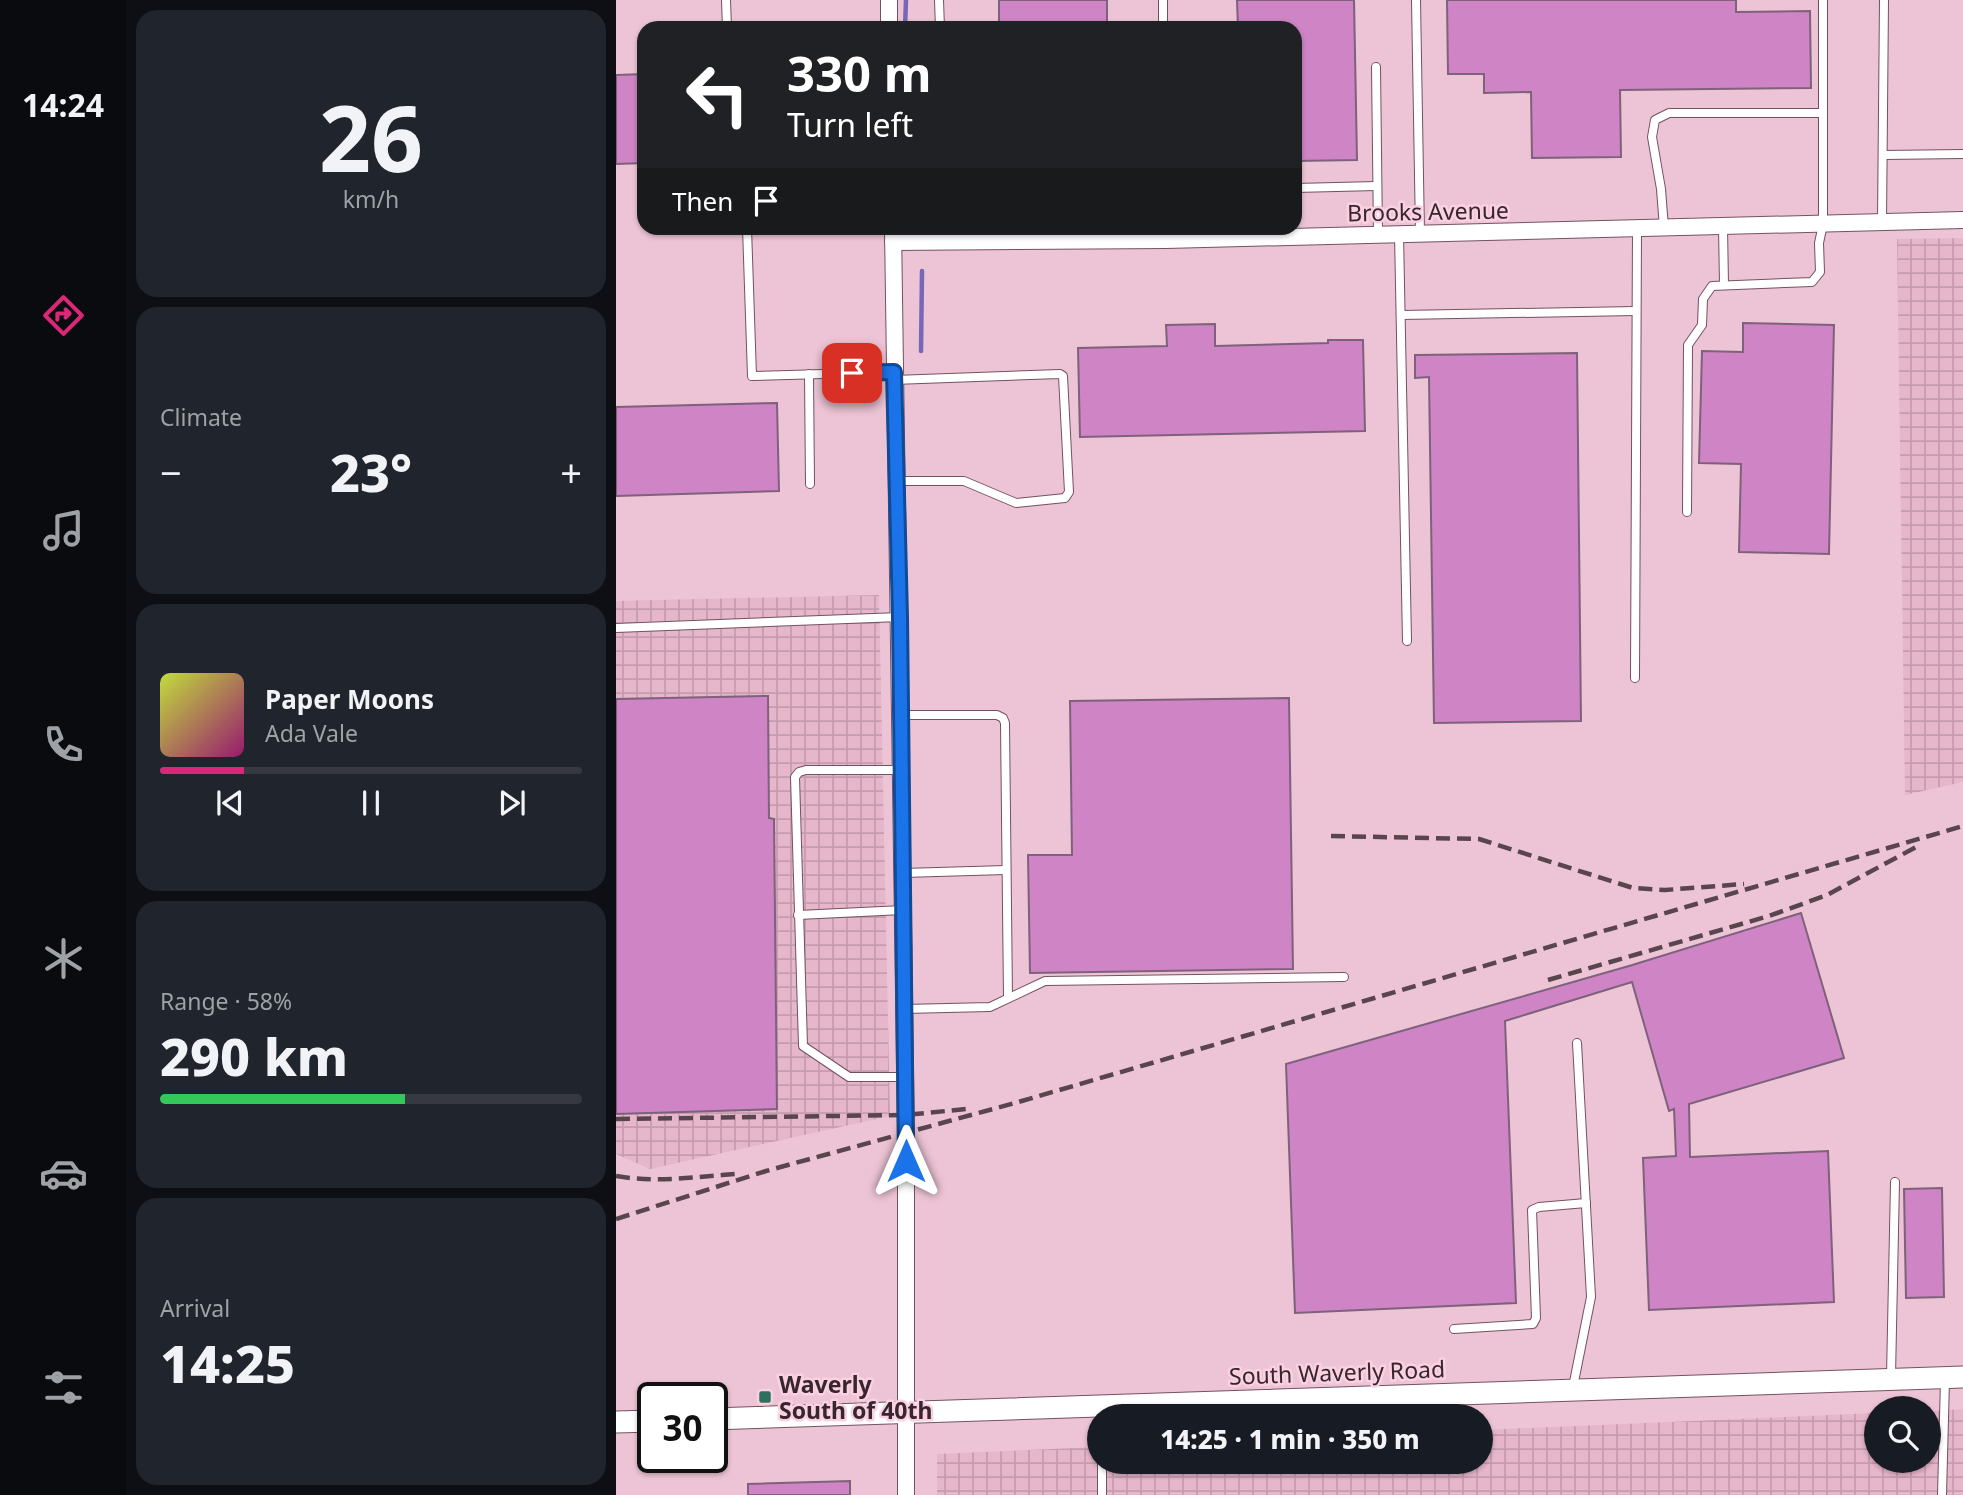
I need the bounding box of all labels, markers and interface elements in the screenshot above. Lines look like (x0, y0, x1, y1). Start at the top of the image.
text: 330 m (787, 40, 932, 106)
icon: left (672, 49, 763, 140)
text: 26 (319, 75, 423, 199)
text: 14:24 (22, 83, 104, 126)
text: Turn left (787, 103, 913, 146)
icon: arrive (747, 182, 785, 220)
text: km/h (343, 183, 399, 215)
text: Then (672, 183, 733, 219)
street label: Brooks Avenue (1347, 194, 1509, 228)
icon: directions (39, 291, 88, 340)
pin (822, 343, 882, 403)
icon: arrive (833, 354, 871, 392)
text: Climate (160, 401, 242, 433)
text: 23° (330, 436, 412, 507)
text: − (160, 446, 182, 498)
text: + (560, 446, 582, 498)
icon: music (39, 506, 88, 555)
text: Paper Moons (265, 681, 434, 717)
text: Ada Vale (265, 717, 358, 749)
icon: phone (39, 720, 88, 769)
icon: previous (211, 784, 249, 822)
icon: pause (352, 784, 390, 822)
icon: next (493, 784, 531, 822)
icon: climate (39, 934, 88, 983)
text: Range · 58% (160, 985, 292, 1017)
text: 290 km (160, 1020, 348, 1091)
position arrow (869, 1124, 943, 1198)
icon: car (39, 1149, 88, 1198)
text: Arrival (160, 1292, 230, 1324)
text: 14:25 (160, 1327, 295, 1398)
street label: South Waverly Road (1228, 1352, 1446, 1392)
icon: filters (39, 1363, 88, 1412)
place label: Waverly South of 40th (779, 1368, 932, 1426)
speed limit sign: 30 (637, 1382, 728, 1473)
marker: Waverly South of 40th (757, 1389, 773, 1405)
map controls (1864, 1396, 1941, 1473)
button: search (1864, 1396, 1941, 1473)
text: 14:25 · 1 min · 350 m (1160, 1421, 1420, 1457)

